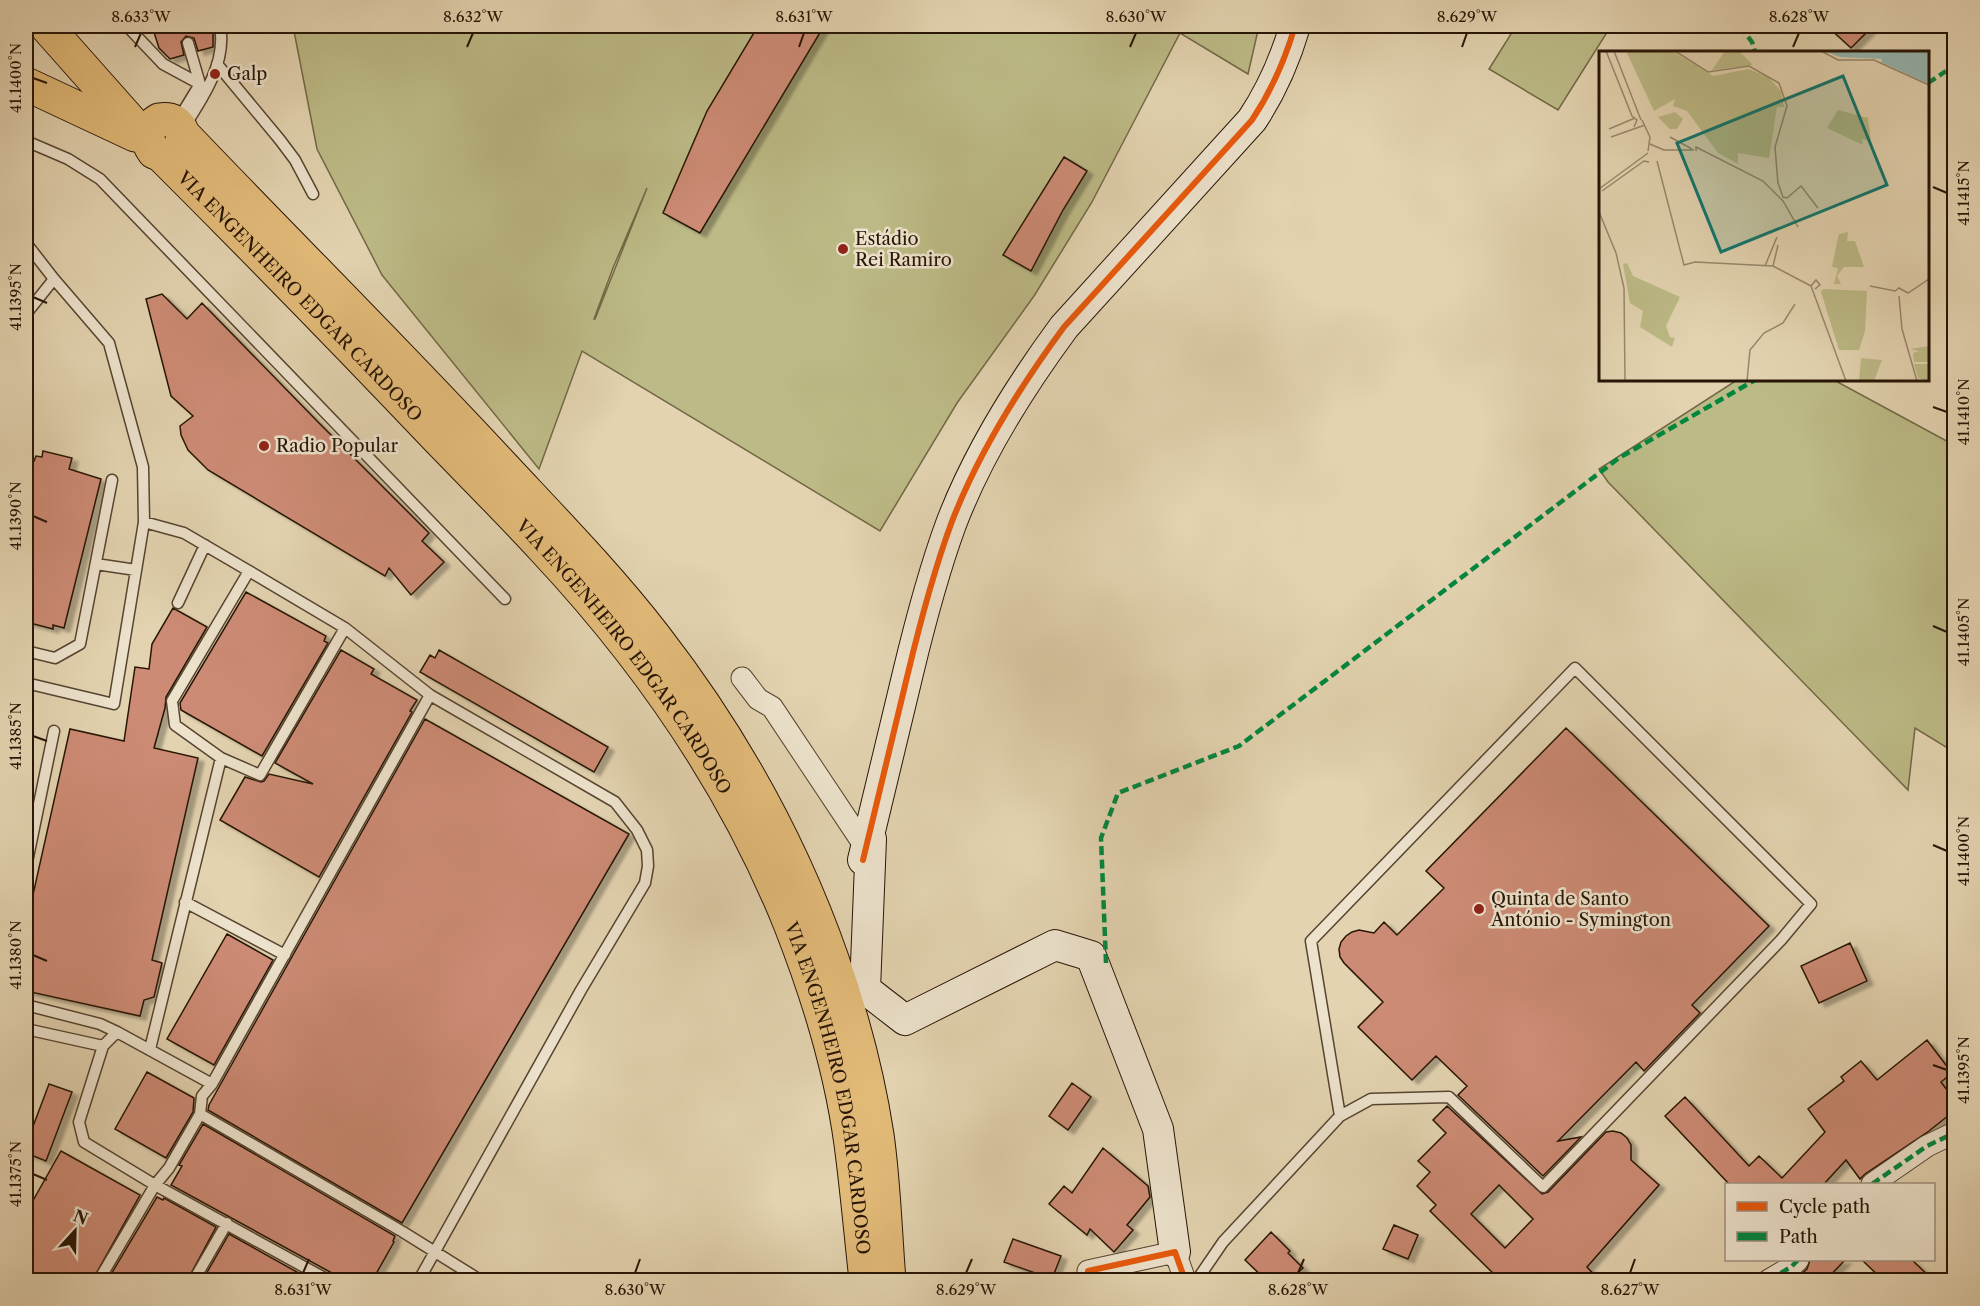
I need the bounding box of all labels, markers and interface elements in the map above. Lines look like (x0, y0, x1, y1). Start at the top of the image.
text: 8.633°W (111, 7, 171, 26)
text: 8.632°W (443, 7, 504, 26)
text: 8.631°W (775, 7, 833, 26)
text: 8.630°W (1106, 7, 1167, 26)
text: 8.629°W (1437, 7, 1498, 26)
text: 8.628°W (1769, 7, 1830, 26)
text: 41.1400°N (6, 43, 25, 113)
inset map (1599, 51, 1929, 381)
place label: Galp (227, 63, 267, 85)
marker: Galp (208, 67, 222, 81)
text: 41.1415°N (1954, 160, 1973, 226)
street label: VIA ENGENHEIRO EDGAR CARDOSO (172, 166, 427, 426)
place label: Estádio Rei Ramiro (855, 228, 952, 271)
marker: Estádio Rei Ramiro (836, 242, 850, 256)
text: 41.1395°N (6, 263, 25, 331)
text: 41.1410°N (1954, 378, 1973, 446)
place label: Radio Popular (276, 435, 398, 457)
marker: Radio Popular (257, 439, 271, 453)
text: 41.1390°N (6, 481, 25, 551)
street label: VIA ENGENHEIRO EDGAR CARDOSO (511, 514, 736, 798)
text: 41.1405°N (1954, 598, 1973, 666)
text: 41.1385°N (6, 702, 25, 770)
text: 41.1400°N (1954, 816, 1973, 886)
place label: Quinta de Santo António - Symington (1490, 888, 1671, 931)
marker: Quinta de Santo António - Symington (1472, 902, 1486, 916)
street label: VIA ENGENHEIRO EDGAR CARDOSO (779, 918, 874, 1256)
text: 41.1380°N (6, 920, 25, 990)
text: 41.1395°N (1954, 1036, 1973, 1104)
text: 41.1375°N (6, 1141, 25, 1207)
legend (1725, 1183, 1935, 1261)
text: Cycle path (1779, 1196, 1870, 1218)
north arrow (45, 1201, 105, 1261)
text: N (70, 1205, 91, 1229)
text: Path (1779, 1226, 1818, 1248)
text: 8.631°W (274, 1280, 332, 1299)
text: 8.630°W (605, 1280, 666, 1299)
text: 8.629°W (936, 1280, 997, 1299)
text: 8.628°W (1268, 1280, 1329, 1299)
text: 8.627°W (1600, 1280, 1660, 1299)

